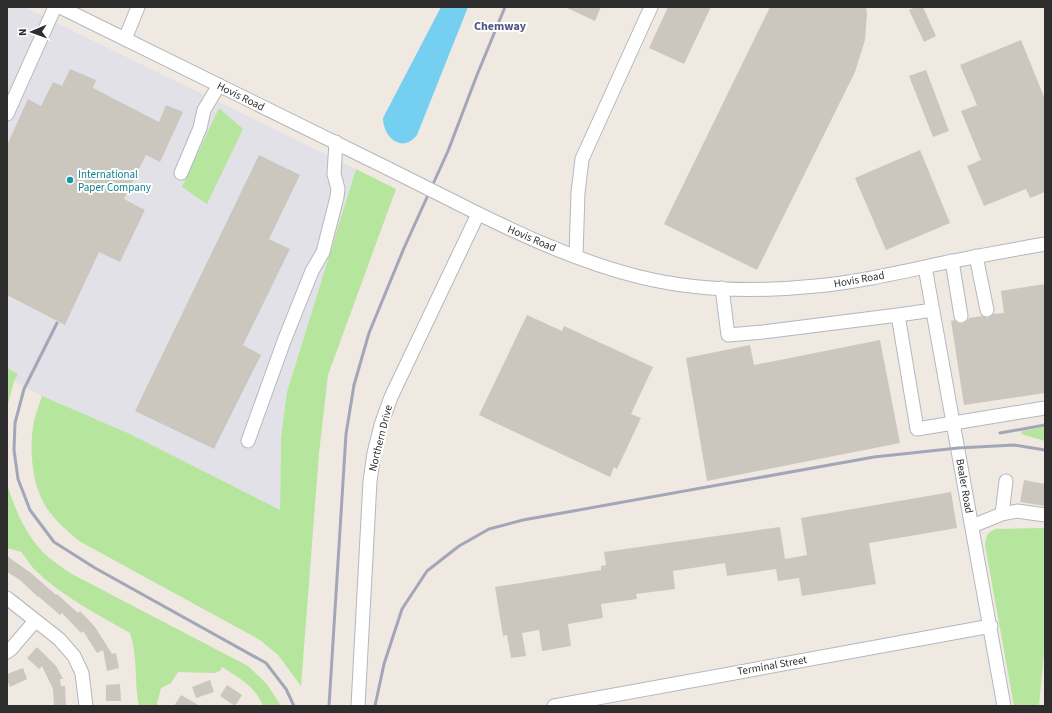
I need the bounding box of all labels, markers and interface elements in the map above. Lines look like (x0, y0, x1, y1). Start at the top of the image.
north arrow (12, 12, 52, 52)
district label: Chemway (474, 18, 527, 35)
text: N (15, 28, 30, 36)
street label: Hovis Road (214, 78, 267, 114)
place label: International Paper Company (78, 167, 151, 195)
marker: International Paper Company (65, 175, 75, 185)
street label: Hovis Road (505, 222, 558, 255)
street label: Hovis Road (832, 268, 886, 291)
street label: Northern Drive (365, 403, 396, 473)
street label: Bealer Road (952, 458, 977, 515)
street label: Terminal Street (736, 652, 808, 679)

